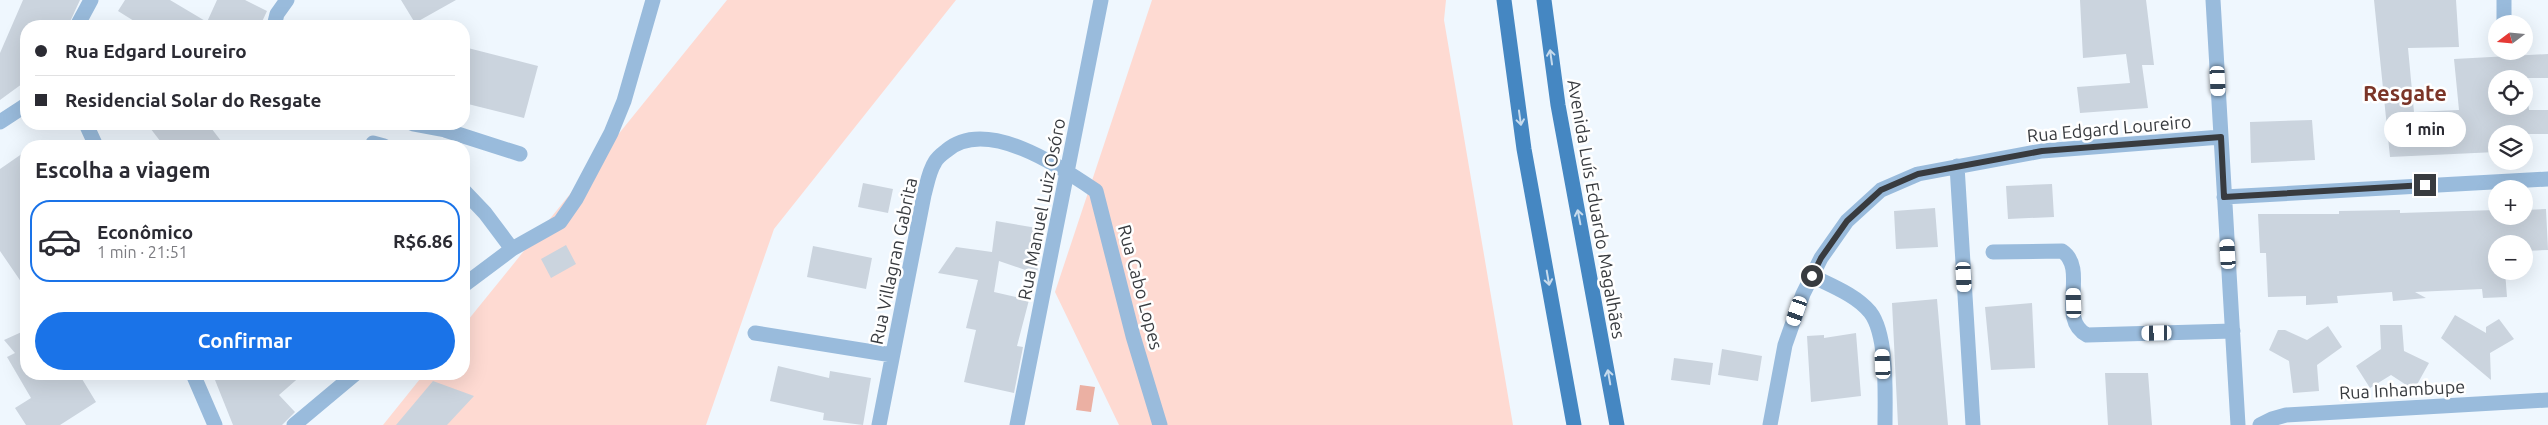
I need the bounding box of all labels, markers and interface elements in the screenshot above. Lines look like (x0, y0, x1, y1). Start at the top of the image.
north arrow (2488, 15, 2532, 60)
map controls (2488, 15, 2533, 280)
text: Rua Edgard Loureiro (65, 40, 247, 62)
one-way arrow (1546, 49, 1556, 65)
car (2209, 66, 2226, 96)
button: locate (2488, 70, 2533, 115)
street label: Avenida Luís Eduardo Magalhães (1564, 78, 1630, 340)
district label: Resgate (2363, 80, 2447, 105)
text: Residencial Solar do Resgate (65, 89, 321, 111)
one-way arrow (1515, 109, 1525, 125)
street label: Rua Edgard Loureiro (2026, 111, 2192, 145)
callout: 1 min (2384, 112, 2466, 148)
street label: Rua Manuel Luiz Osóro (1014, 116, 1068, 302)
text: 1 min (2405, 120, 2445, 138)
button: layers (2488, 125, 2533, 170)
text: Escolha a viagem (35, 157, 210, 182)
route end (2414, 174, 2436, 196)
street label: Rua Villagran Gabrita (866, 176, 920, 346)
button: + (2488, 180, 2533, 225)
one-way arrow (1574, 210, 1584, 226)
icon: car (37, 219, 82, 264)
text: Econômico (97, 221, 193, 243)
street label: Rua Cabo Lopes (1115, 222, 1167, 352)
text: R$6.86 (393, 230, 453, 252)
button: − (2488, 235, 2533, 280)
car (2219, 239, 2236, 269)
text: 1 min · 21:51 (97, 243, 188, 261)
car (1955, 262, 1972, 292)
route start (1801, 265, 1823, 287)
one-way arrow (1543, 269, 1553, 285)
car (2065, 288, 2082, 318)
car (1785, 294, 1808, 328)
button: Confirmar (35, 312, 455, 370)
car (2141, 325, 2172, 341)
car (1874, 349, 1891, 379)
one-way arrow (1603, 369, 1613, 385)
street label: Rua Inhambupe (2339, 376, 2465, 402)

